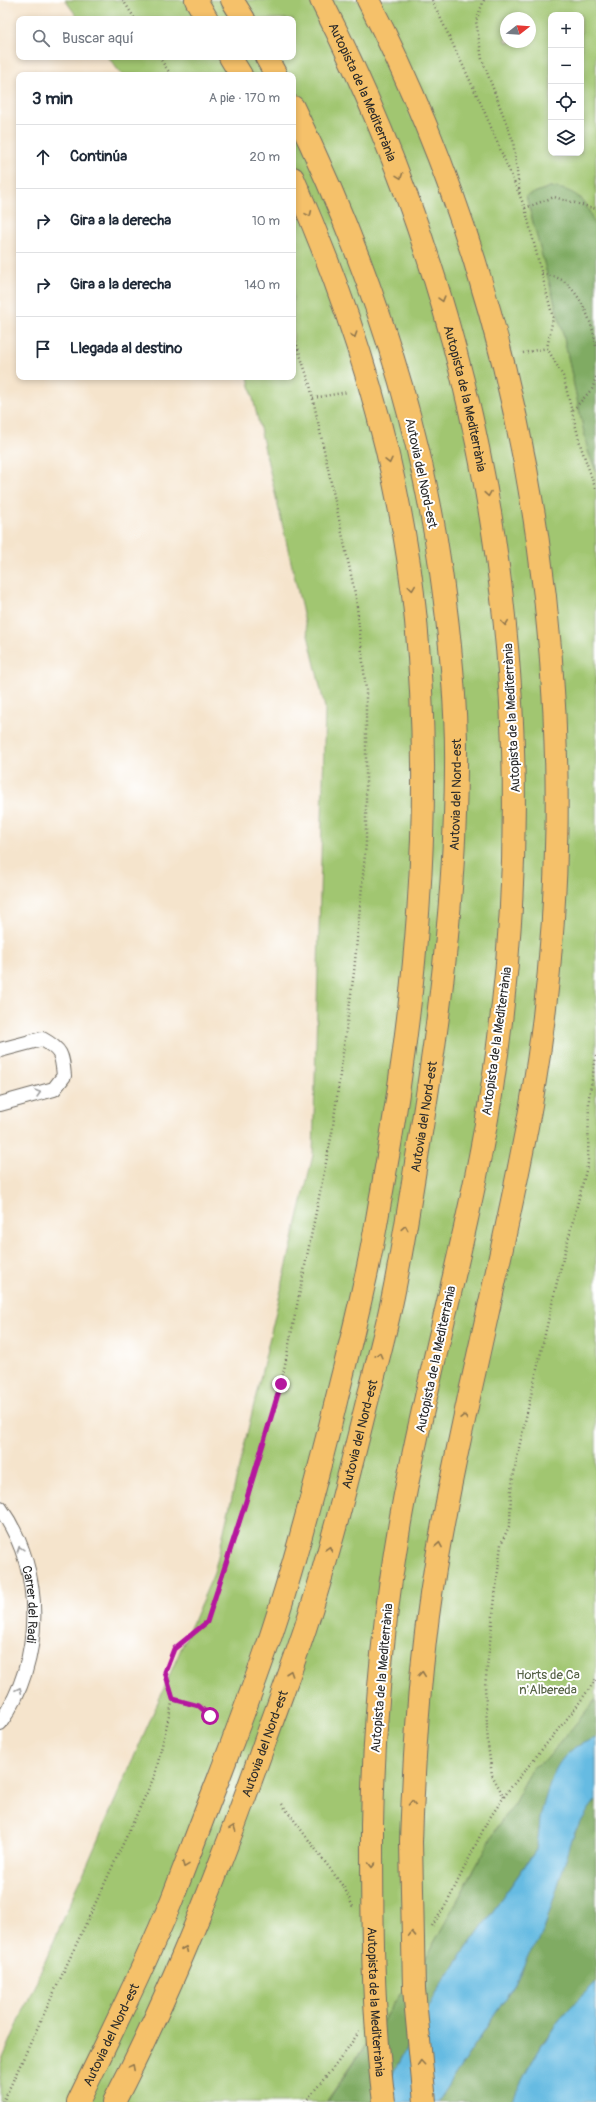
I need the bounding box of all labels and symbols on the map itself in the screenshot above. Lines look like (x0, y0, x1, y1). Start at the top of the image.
north arrow (500, 12, 536, 48)
street label: Autopista de la Mediterrània (325, 20, 400, 164)
one-way arrow (395, 173, 403, 180)
one-way arrow (304, 209, 312, 217)
one-way arrow (437, 296, 445, 303)
street label: Autopista de la Mediterrània (440, 323, 490, 473)
one-way arrow (349, 332, 358, 339)
street label: Autovia del Nord-est (402, 417, 441, 530)
one-way arrow (384, 457, 392, 464)
one-way arrow (483, 491, 491, 497)
one-way arrow (407, 585, 416, 592)
one-way arrow (500, 619, 509, 626)
street label: Autopista de la Mediterrània (500, 643, 524, 793)
street label: Autovia del Nord-est (446, 738, 465, 851)
street label: Autopista de la Mediterrània (479, 966, 515, 1116)
street label: Autovia del Nord-est (408, 1059, 441, 1173)
one-way arrow (34, 1089, 41, 1098)
one-way arrow (400, 1225, 409, 1231)
street label: Autopista de la Mediterrània (413, 1284, 459, 1434)
one-way arrow (374, 1352, 382, 1359)
route end (272, 1375, 290, 1393)
street label: Autovia del Nord-est (339, 1377, 382, 1491)
one-way arrow (460, 1414, 468, 1421)
one-way arrow (434, 1542, 443, 1548)
one-way arrow (17, 1546, 25, 1553)
one-way arrow (324, 1546, 333, 1553)
street label: Carrer del Radi (18, 1564, 40, 1644)
street label: Autopista de la Mediterrània (367, 1603, 396, 1753)
park label: Horts de Ca n'Albereda (516, 1667, 580, 1698)
one-way arrow (285, 1669, 293, 1676)
one-way arrow (417, 1671, 426, 1677)
one-way arrow (14, 1686, 22, 1694)
street label: Autovia del Nord-est (239, 1688, 292, 1799)
route start (201, 1707, 219, 1725)
one-way arrow (408, 1800, 417, 1806)
one-way arrow (228, 1824, 236, 1831)
one-way arrow (182, 1861, 190, 1868)
one-way arrow (368, 1862, 376, 1868)
street label: Autopista de la Mediterrània (364, 1927, 388, 2078)
one-way arrow (408, 1931, 416, 1937)
one-way arrow (180, 1945, 188, 1952)
street label: Autovia del Nord-est (80, 1980, 143, 2089)
one-way arrow (416, 2060, 425, 2066)
one-way arrow (127, 2064, 135, 2072)

